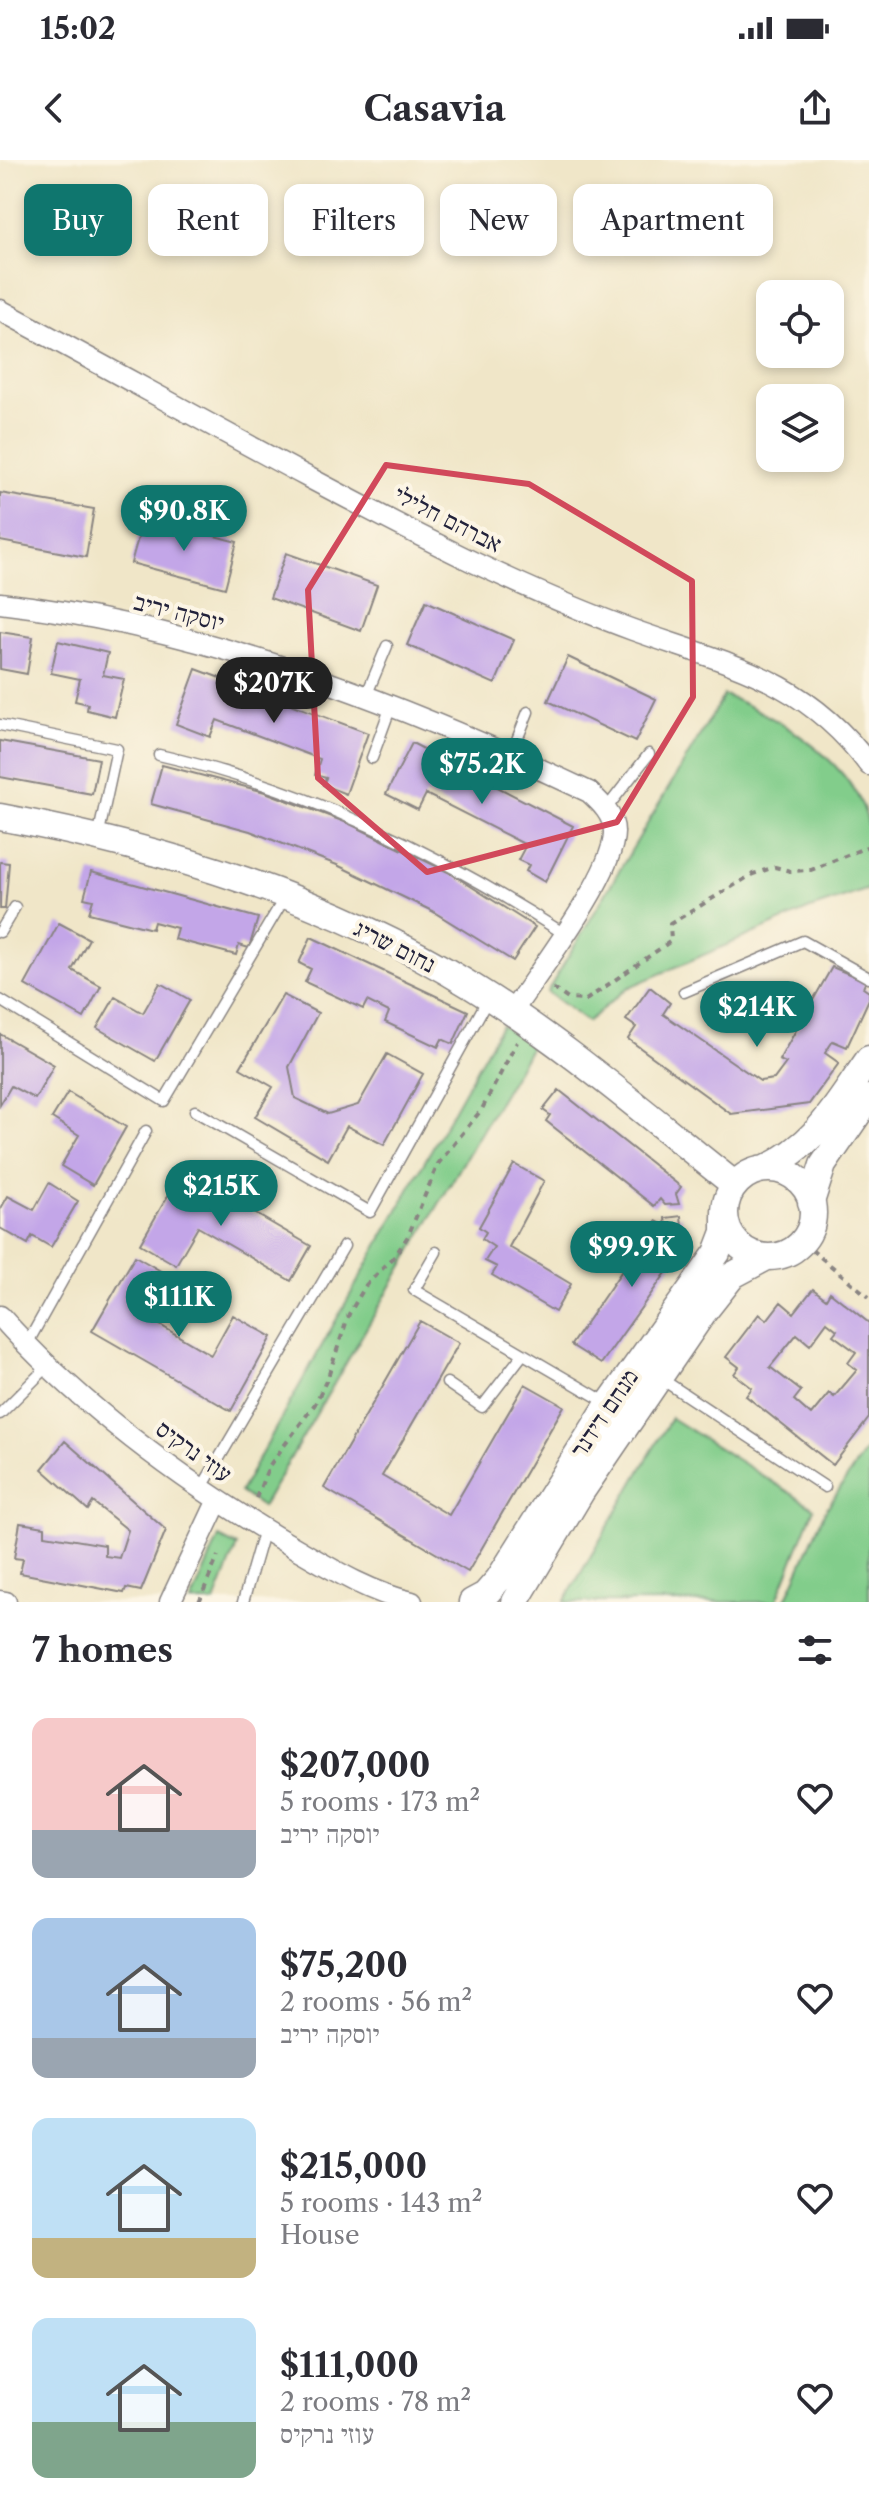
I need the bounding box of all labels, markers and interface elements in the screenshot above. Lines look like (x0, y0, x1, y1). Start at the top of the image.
text: 15:02 (40, 10, 116, 47)
icon: back (32, 86, 76, 130)
text: Casavia (363, 86, 506, 130)
icon: share (793, 86, 837, 130)
chip: Buy (24, 184, 132, 256)
chip: Rent (148, 184, 268, 256)
chip: Filters (284, 184, 424, 256)
chip: New (440, 184, 557, 256)
chip: Apartment (573, 184, 773, 256)
map controls (756, 280, 844, 472)
button: locate (756, 280, 844, 368)
button: layers (756, 384, 844, 472)
street label: אברהם חלילי (389, 479, 507, 559)
pin: $90.8K (119, 485, 249, 553)
text: $90.8K (139, 495, 229, 527)
street label: יוסקה יריב (131, 587, 227, 637)
pin: $207K (218, 657, 330, 725)
text: $207K (234, 667, 314, 699)
pin: $75.2K (417, 738, 547, 806)
text: $75.2K (439, 748, 525, 780)
street label: נחום שריג (349, 913, 441, 979)
pin: $214K (701, 981, 813, 1049)
text: $214K (718, 991, 796, 1023)
pin: $215K (165, 1160, 277, 1228)
text: $215K (183, 1170, 259, 1202)
pin: $99.9K (567, 1221, 697, 1289)
text: $99.9K (588, 1231, 676, 1263)
pin: $111K (123, 1271, 235, 1339)
text: $111K (144, 1281, 214, 1313)
street label: מנחם דידנר (564, 1363, 644, 1463)
street label: עוזי נרקיס (150, 1414, 238, 1488)
icon: filters (793, 1628, 837, 1672)
text: 7 homes (32, 1629, 173, 1671)
text: $207,000 (280, 1744, 431, 1786)
icon: home (96, 1750, 192, 1846)
icon: heart (793, 1776, 837, 1820)
text: 5 rooms · 173 m² (280, 1786, 480, 1818)
text: יוסקה יריב (280, 1818, 380, 1850)
text: $75,200 (280, 1944, 408, 1986)
icon: home (96, 1950, 192, 2046)
icon: heart (793, 1976, 837, 2020)
text: 2 rooms · 56 m² (280, 1986, 472, 2018)
text: יוסקה יריב (280, 2018, 380, 2050)
text: $215,000 (280, 2145, 427, 2187)
icon: home (96, 2150, 192, 2246)
icon: heart (793, 2176, 837, 2220)
text: 5 rooms · 143 m² (280, 2187, 482, 2219)
text: House (280, 2219, 360, 2251)
text: $111,000 (280, 2344, 419, 2386)
icon: home (96, 2350, 192, 2446)
icon: heart (793, 2376, 837, 2420)
text: 2 rooms · 78 m² (280, 2386, 471, 2418)
text: עוזי נרקיס (280, 2418, 374, 2450)

